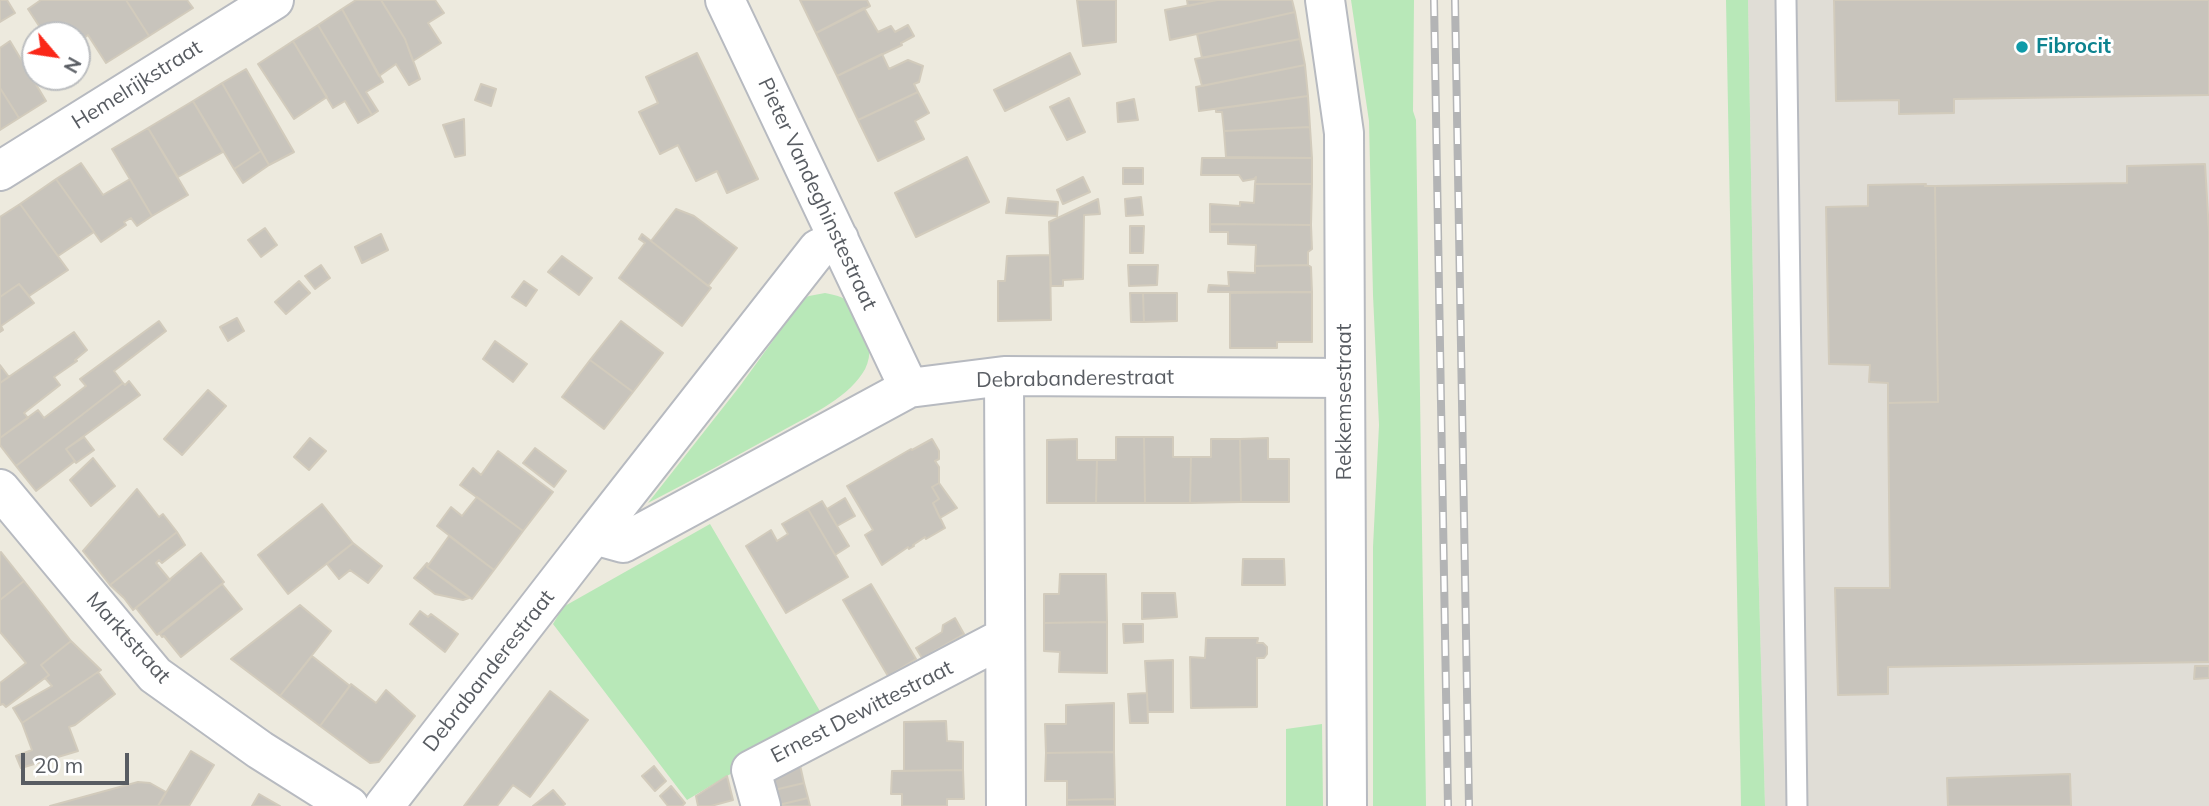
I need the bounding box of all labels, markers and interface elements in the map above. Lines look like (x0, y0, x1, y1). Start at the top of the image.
north arrow (21, 21, 91, 91)
place label: Fibrocit (2036, 34, 2111, 60)
street label: Hemelrijkstraat (67, 35, 207, 135)
marker: Fibrocit (2014, 39, 2030, 55)
text: N (59, 53, 87, 77)
street label: Pieter Vandeghinstestraat (752, 74, 882, 314)
street label: Rekkemsestraat (1332, 324, 1358, 480)
street label: Debrabanderestraat (976, 365, 1174, 393)
street label: Debrabanderestraat (418, 585, 560, 757)
street label: Marktstraat (81, 587, 175, 689)
street label: Ernest Dewittestraat (767, 655, 957, 769)
scale bar (24, 740, 133, 784)
text: 20 m (34, 752, 83, 778)

